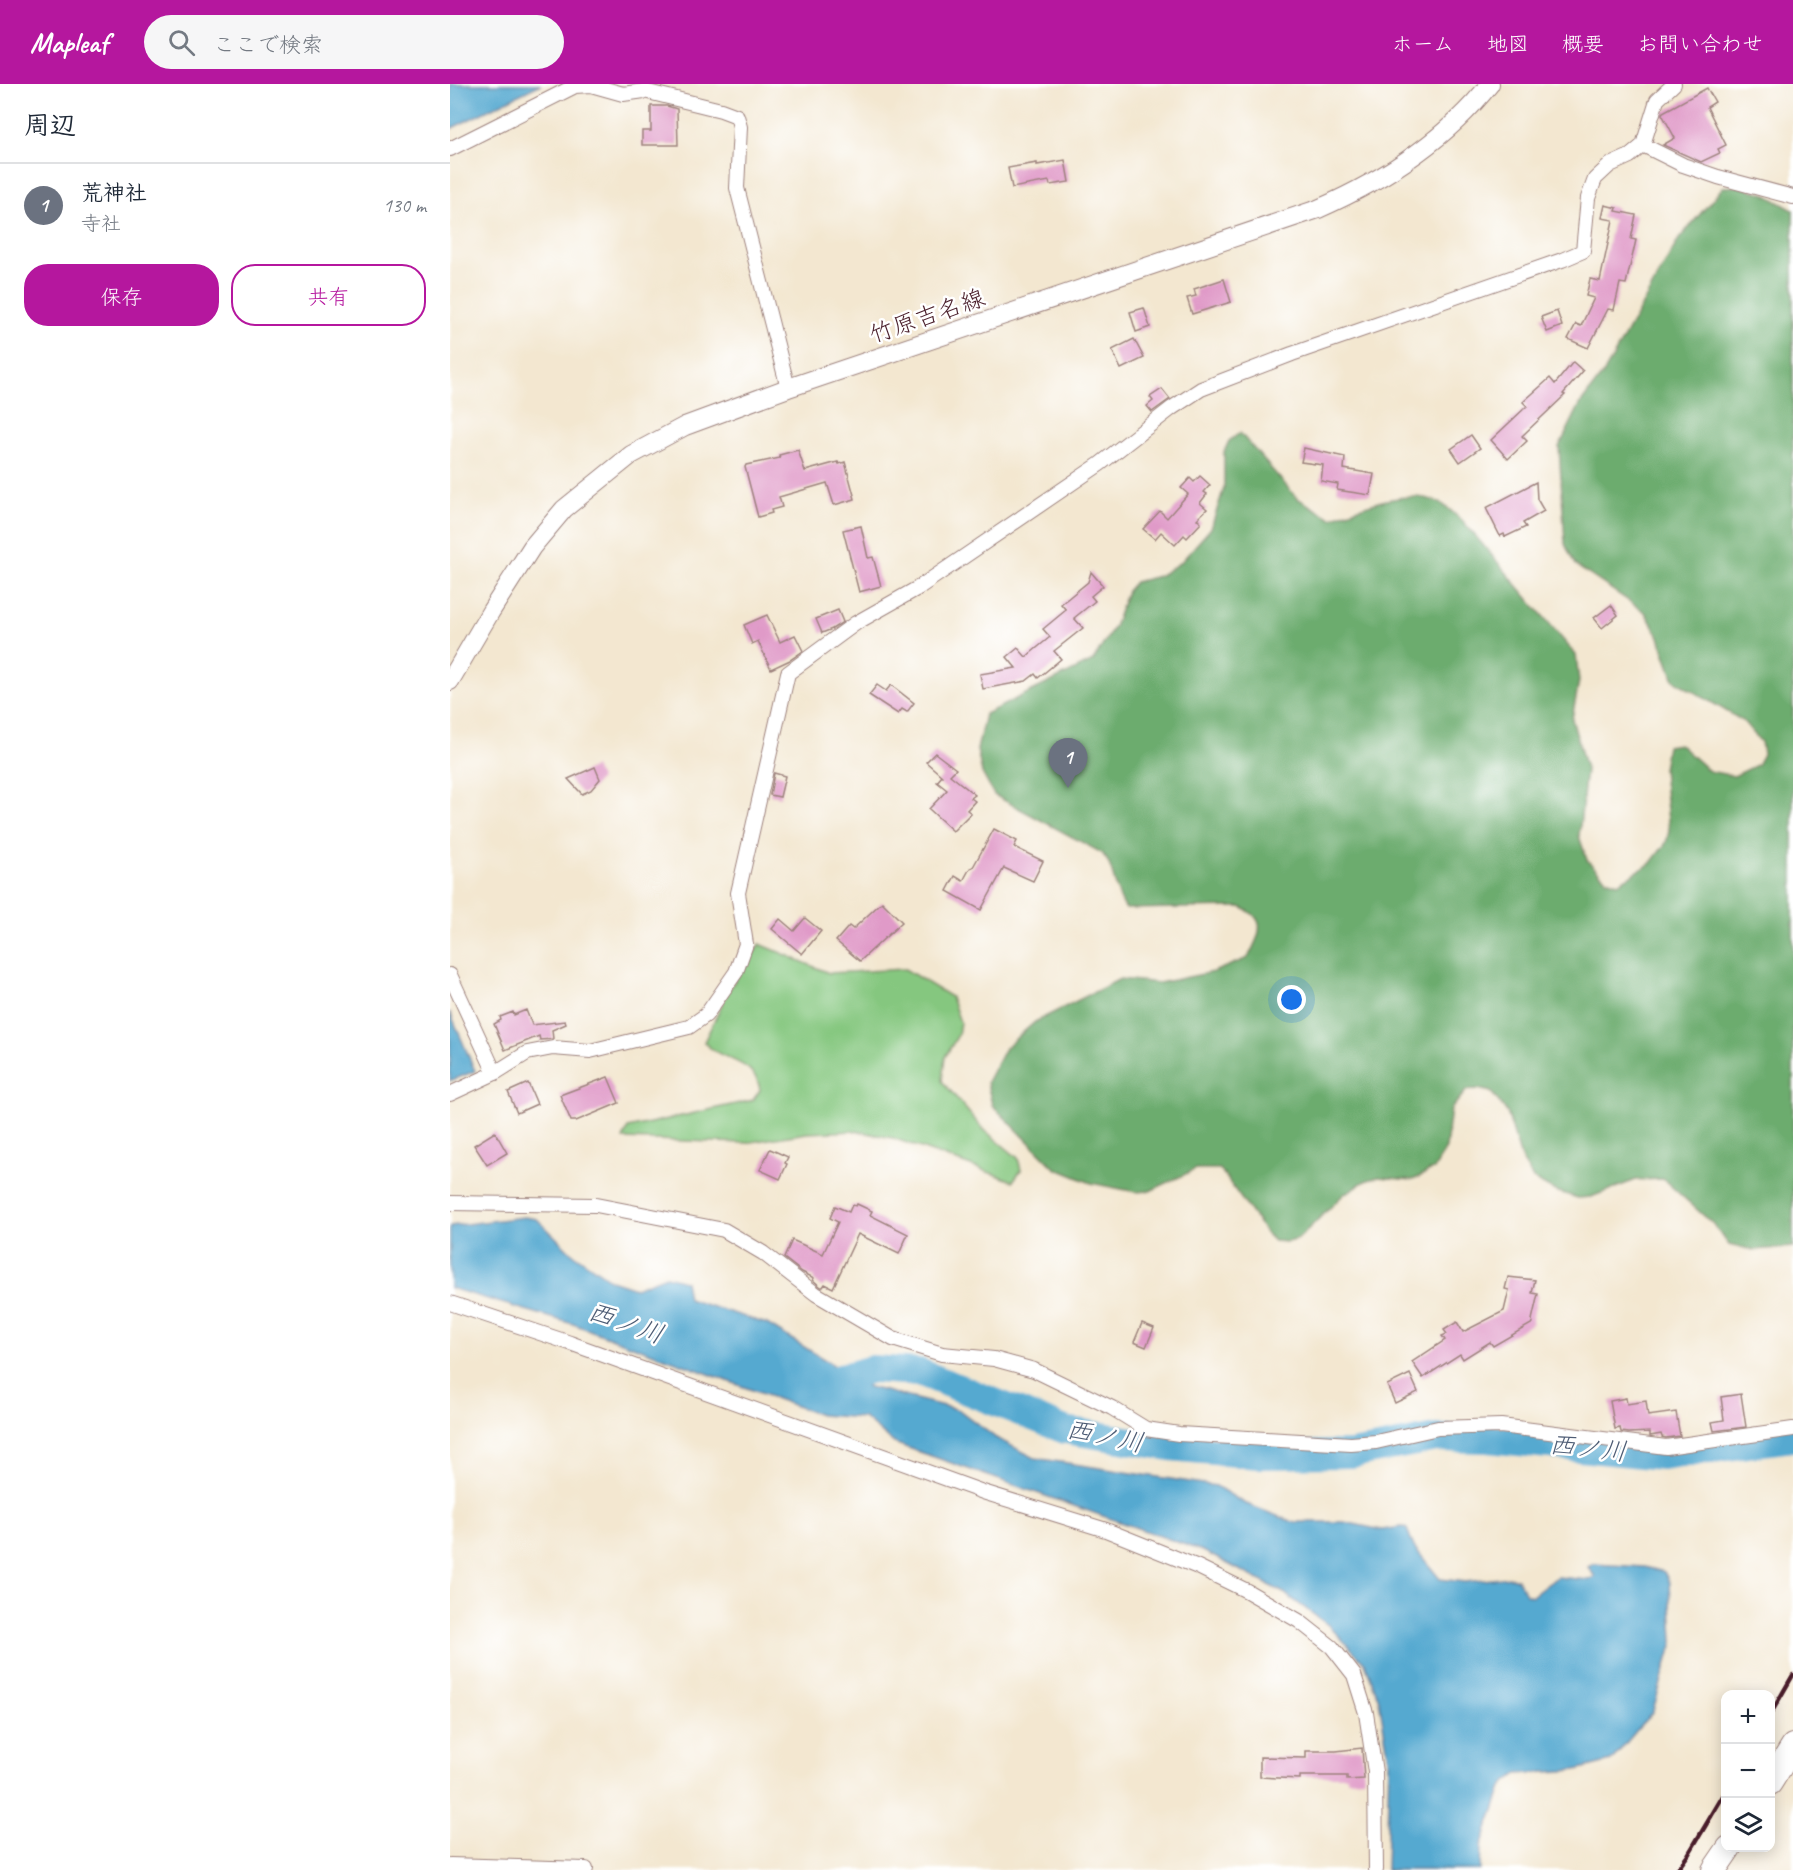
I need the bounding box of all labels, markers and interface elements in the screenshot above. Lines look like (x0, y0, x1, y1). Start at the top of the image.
search box (144, 15, 564, 69)
text: Mapleaf (30, 25, 108, 60)
icon: search (165, 26, 198, 59)
text: ここで検索 (213, 31, 323, 59)
text: ホーム (1392, 31, 1454, 57)
text: 地図 (1487, 31, 1529, 57)
text: 概要 (1562, 31, 1604, 57)
text: お問い合わせ (1637, 31, 1763, 57)
text: 周辺 (24, 109, 76, 142)
text: 荒神社 (81, 179, 147, 207)
text: 1 (39, 193, 48, 218)
text: 130 m (383, 193, 426, 218)
text: 寺社 (81, 211, 121, 236)
button: 保存 (24, 264, 219, 326)
button: 共有 (231, 264, 426, 326)
street label: 竹原吉名線 (865, 282, 989, 350)
pin: 1 (1048, 738, 1088, 788)
your location (1277, 985, 1306, 1014)
water label: 西ノ川 (584, 1295, 668, 1351)
water label: 西ノ川 (1064, 1412, 1146, 1460)
water label: 西ノ川 (1547, 1428, 1629, 1468)
map controls (1721, 1690, 1775, 1852)
button: + (1721, 1690, 1775, 1744)
button: − (1721, 1744, 1775, 1798)
button: layers (1721, 1798, 1775, 1852)

